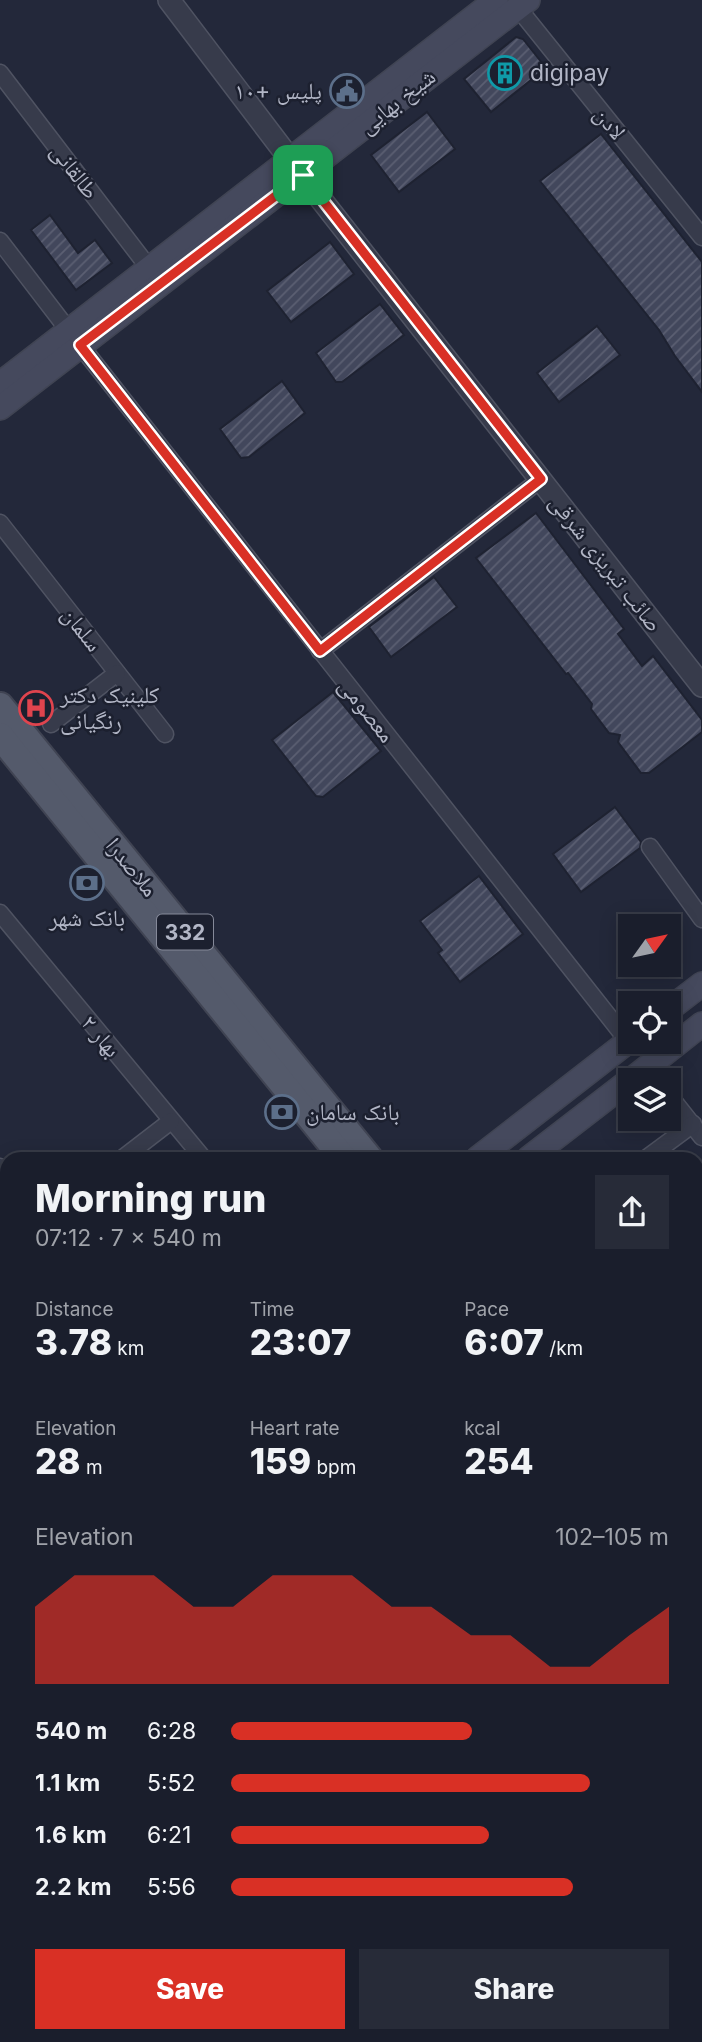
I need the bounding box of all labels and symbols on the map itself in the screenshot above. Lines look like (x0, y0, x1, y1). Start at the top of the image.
building icon: digipay (486, 54, 524, 92)
place label: digipay (530, 59, 609, 87)
street label: شیخ بهایی (353, 62, 442, 140)
public building icon: پلیس +۱۰ (328, 72, 366, 110)
place label: پلیس +۱۰ (234, 77, 322, 105)
street label: لادن (588, 101, 632, 145)
street label: طالقانی (45, 138, 105, 204)
pin (273, 145, 333, 205)
street label: صائب تبریزی شرقی (544, 489, 668, 637)
street label: سلمان (56, 601, 108, 657)
street label: معصومی (333, 672, 401, 748)
place label: کلینیک دکتر رنگیانی (59, 681, 160, 735)
hospital icon: کلینیک دکتر رنگیانی (17, 689, 55, 727)
street label: ملاصدرا (100, 832, 164, 902)
bank icon: بانک شهر (68, 864, 106, 902)
place label: بانک شهر (48, 904, 125, 932)
road number: 332 (157, 914, 213, 950)
north arrow (618, 914, 681, 976)
street label: بهار ۲ (75, 1009, 127, 1063)
bank icon: بانک سامان (263, 1093, 301, 1131)
place label: بانک سامان (306, 1098, 400, 1126)

